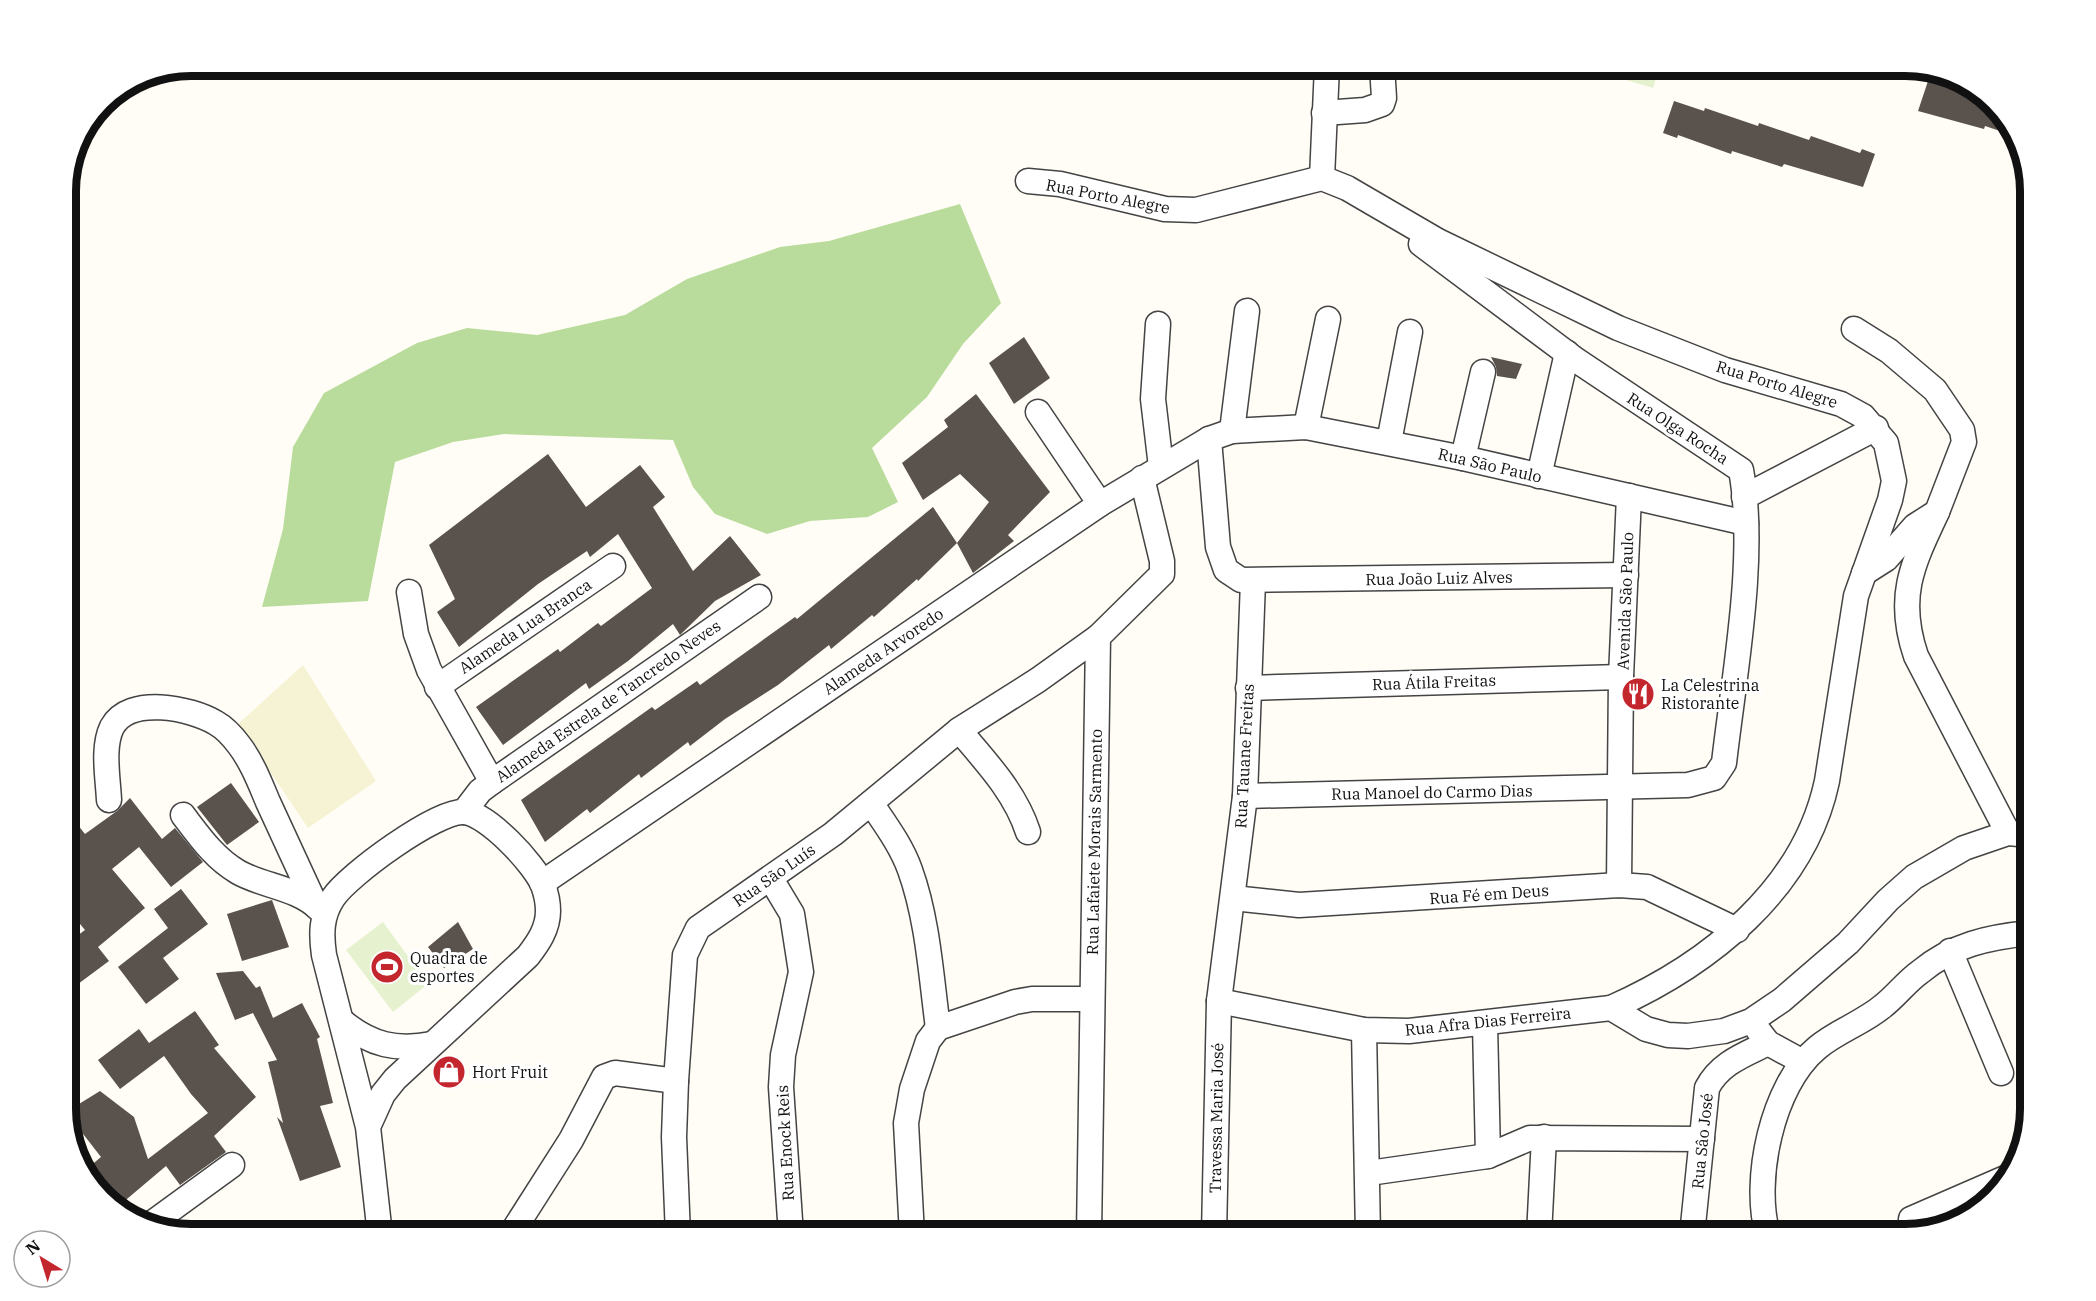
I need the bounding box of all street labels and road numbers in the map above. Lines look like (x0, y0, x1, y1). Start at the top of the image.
street label: Rua Porto Alegre (1044, 174, 1172, 218)
street label: Rua Porto Alegre (1714, 356, 1840, 412)
street label: Rua Olga Rocha (1623, 388, 1733, 468)
street label: Rua São Paulo (1436, 443, 1544, 487)
street label: Avenida São Paulo (1613, 532, 1637, 670)
street label: Rua João Luiz Alves (1365, 567, 1513, 589)
street label: Alameda Lua Branca (455, 574, 595, 678)
street label: Alameda Arvoredo (819, 603, 947, 699)
street label: Alameda Estrela de Tancredo Neves (492, 615, 724, 787)
street label: Rua Átila Freitas (1372, 669, 1496, 694)
street label: Rua Tauane Freitas (1230, 683, 1258, 829)
street label: Rua Lafaiete Morais Sarmento (1082, 729, 1106, 955)
street label: Rua Manoel do Carmo Dias (1331, 780, 1533, 804)
street label: Rua São Luís (729, 839, 819, 911)
street label: Rua Fé em Deus (1429, 880, 1549, 908)
street label: Rua Afra Dias Ferreira (1404, 1002, 1572, 1040)
street label: Travessa Maria José (1205, 1043, 1227, 1193)
street label: Rua Enock Reis (772, 1085, 798, 1201)
street label: Rua Sâo José (1687, 1092, 1717, 1190)

